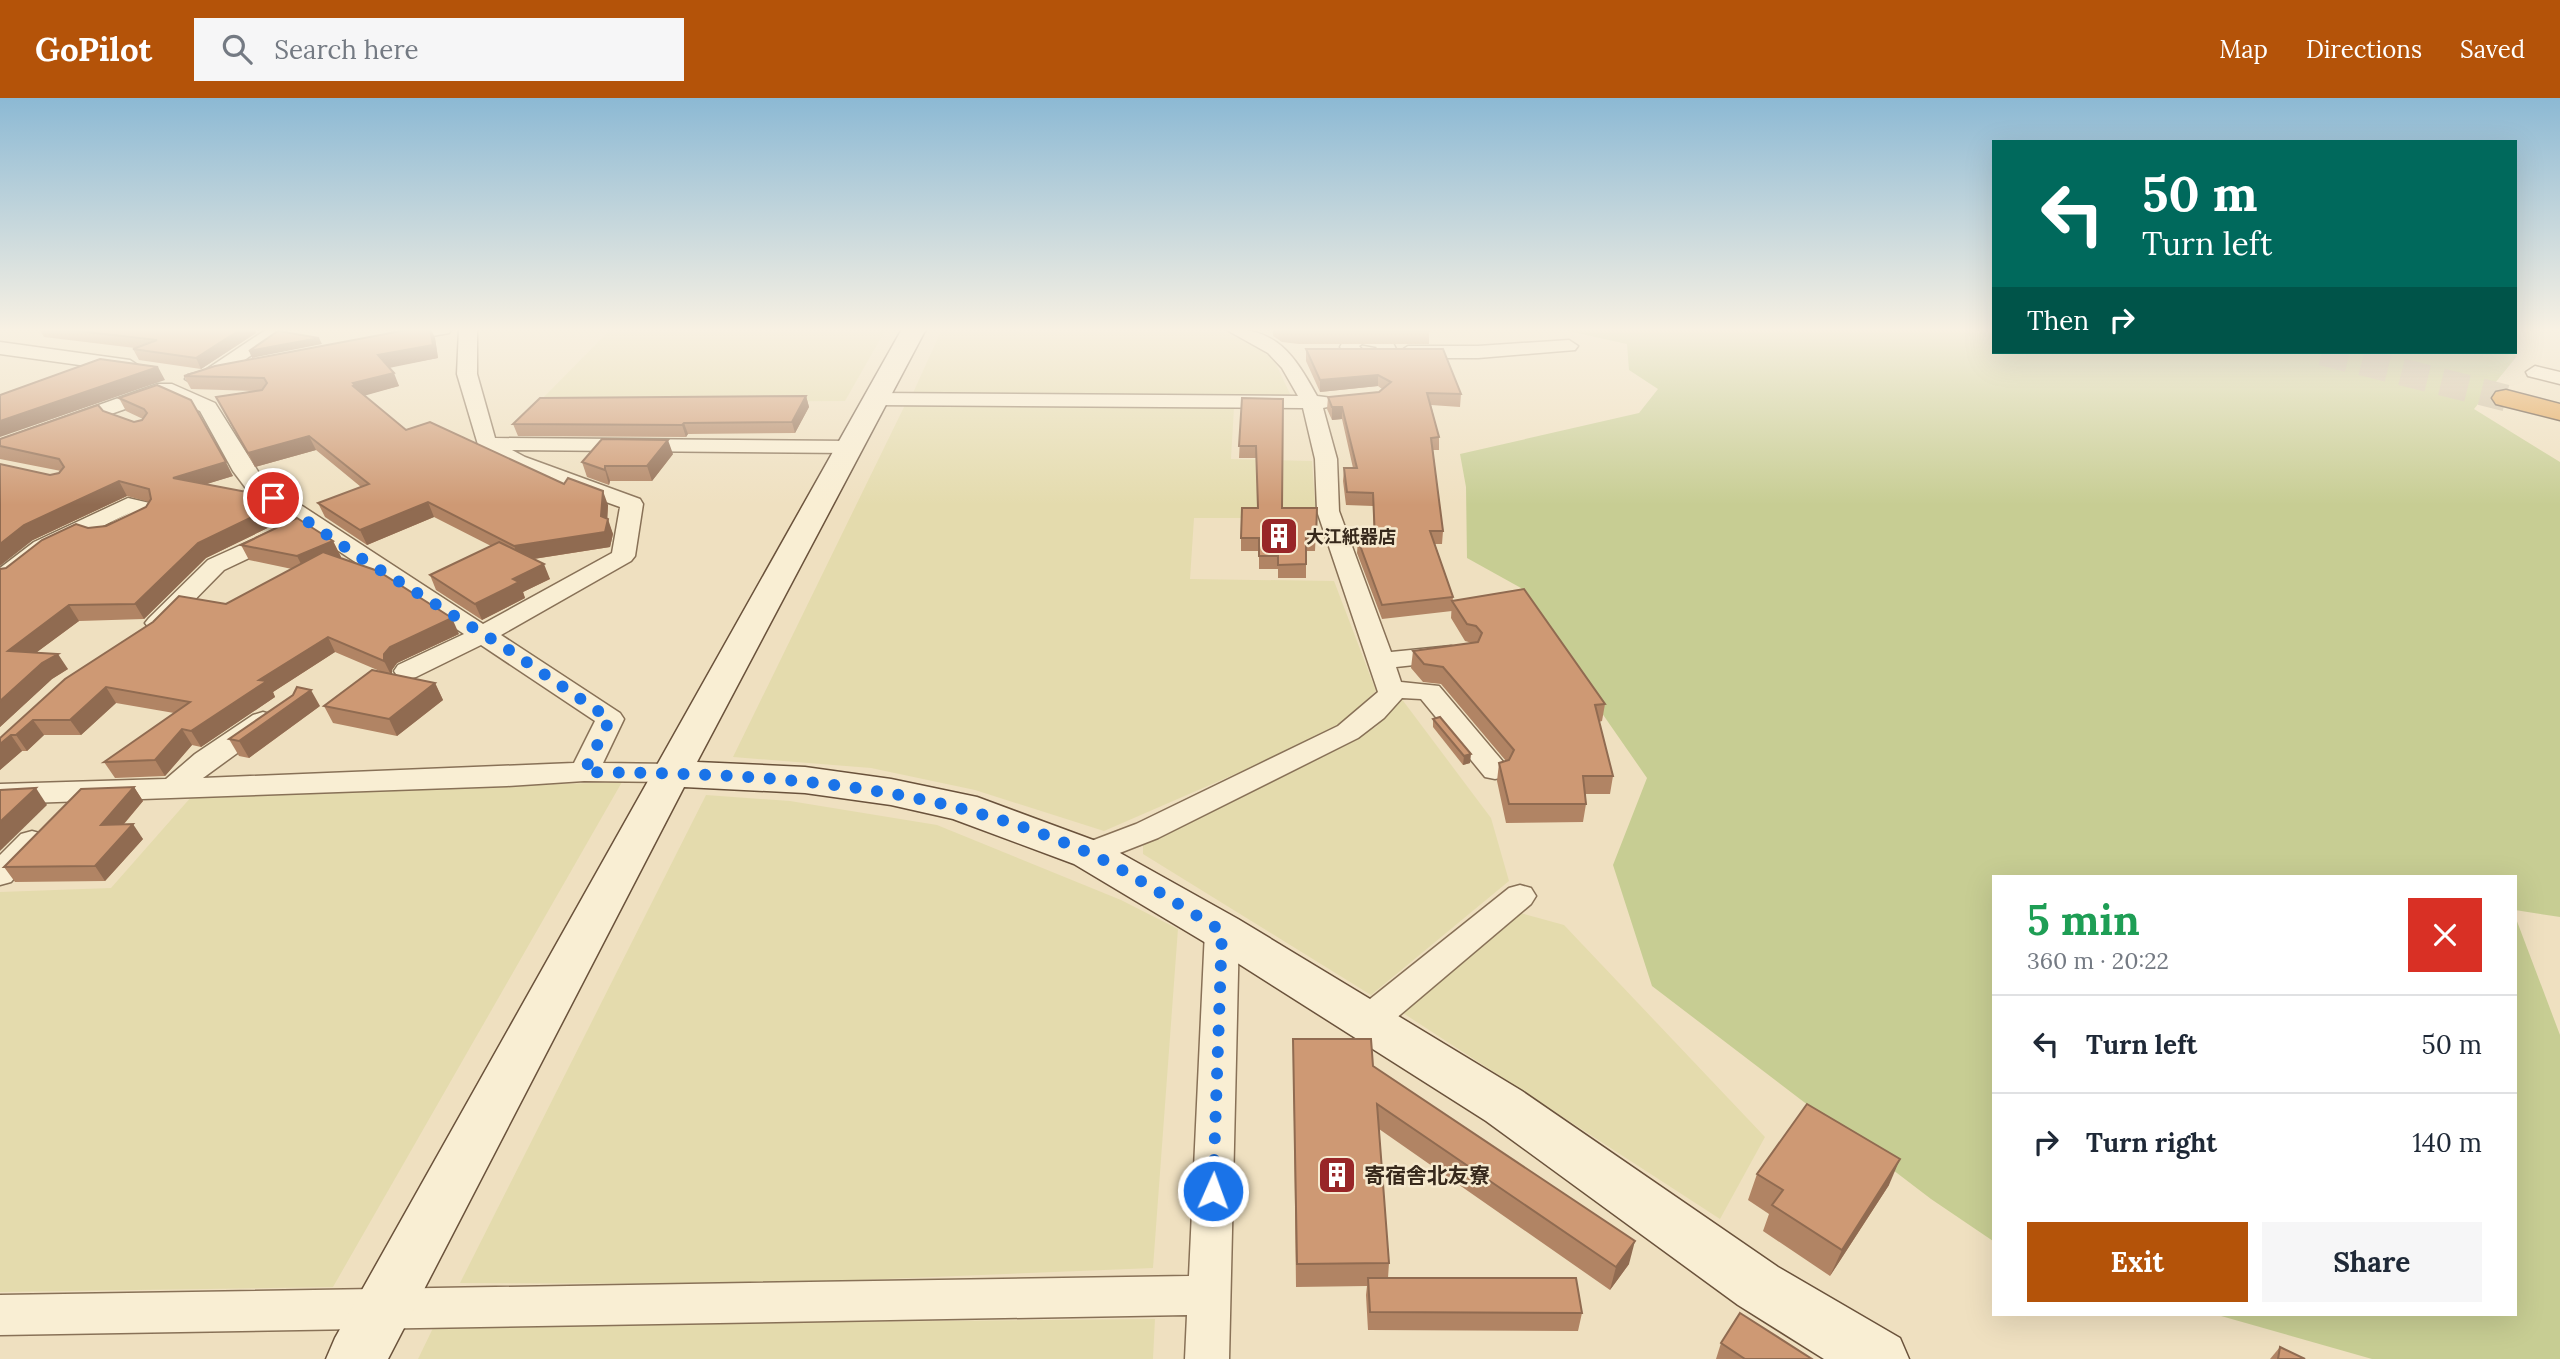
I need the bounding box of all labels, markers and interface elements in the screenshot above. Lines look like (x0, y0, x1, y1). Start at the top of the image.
search box (194, 18, 684, 81)
text: GoPilot (35, 28, 152, 70)
icon: search (218, 30, 256, 68)
text: Search here (274, 33, 419, 66)
text: Map (2219, 34, 2268, 65)
text: Directions (2306, 34, 2422, 65)
text: Saved (2460, 34, 2525, 65)
text: 50 m (2142, 162, 2258, 224)
icon: left (2027, 168, 2118, 259)
text: Turn left (2142, 223, 2272, 264)
icon: right (2103, 301, 2141, 339)
text: Then (2027, 304, 2089, 337)
pin (243, 468, 303, 528)
icon: arrive (254, 479, 292, 517)
building icon: 大江紙器店 (1258, 515, 1300, 557)
place label: 大江紙器店 (1306, 525, 1396, 548)
text: 5 min (2027, 893, 2140, 947)
button: close (2408, 898, 2482, 972)
text: 360 m · 20:22 (2027, 946, 2169, 975)
icon: left (2027, 1025, 2065, 1063)
text: Turn left (2086, 1028, 2197, 1061)
text: 50 m (2422, 1028, 2482, 1061)
icon: right (2027, 1123, 2065, 1161)
text: Turn right (2086, 1126, 2217, 1159)
text: 140 m (2412, 1126, 2482, 1159)
position arrow (1176, 1154, 1250, 1228)
building icon: 寄宿舎北友寮 (1316, 1154, 1358, 1196)
place label: 寄宿舎北友寮 (1364, 1162, 1490, 1189)
button: Exit (2027, 1222, 2248, 1302)
button: Share (2262, 1222, 2482, 1302)

